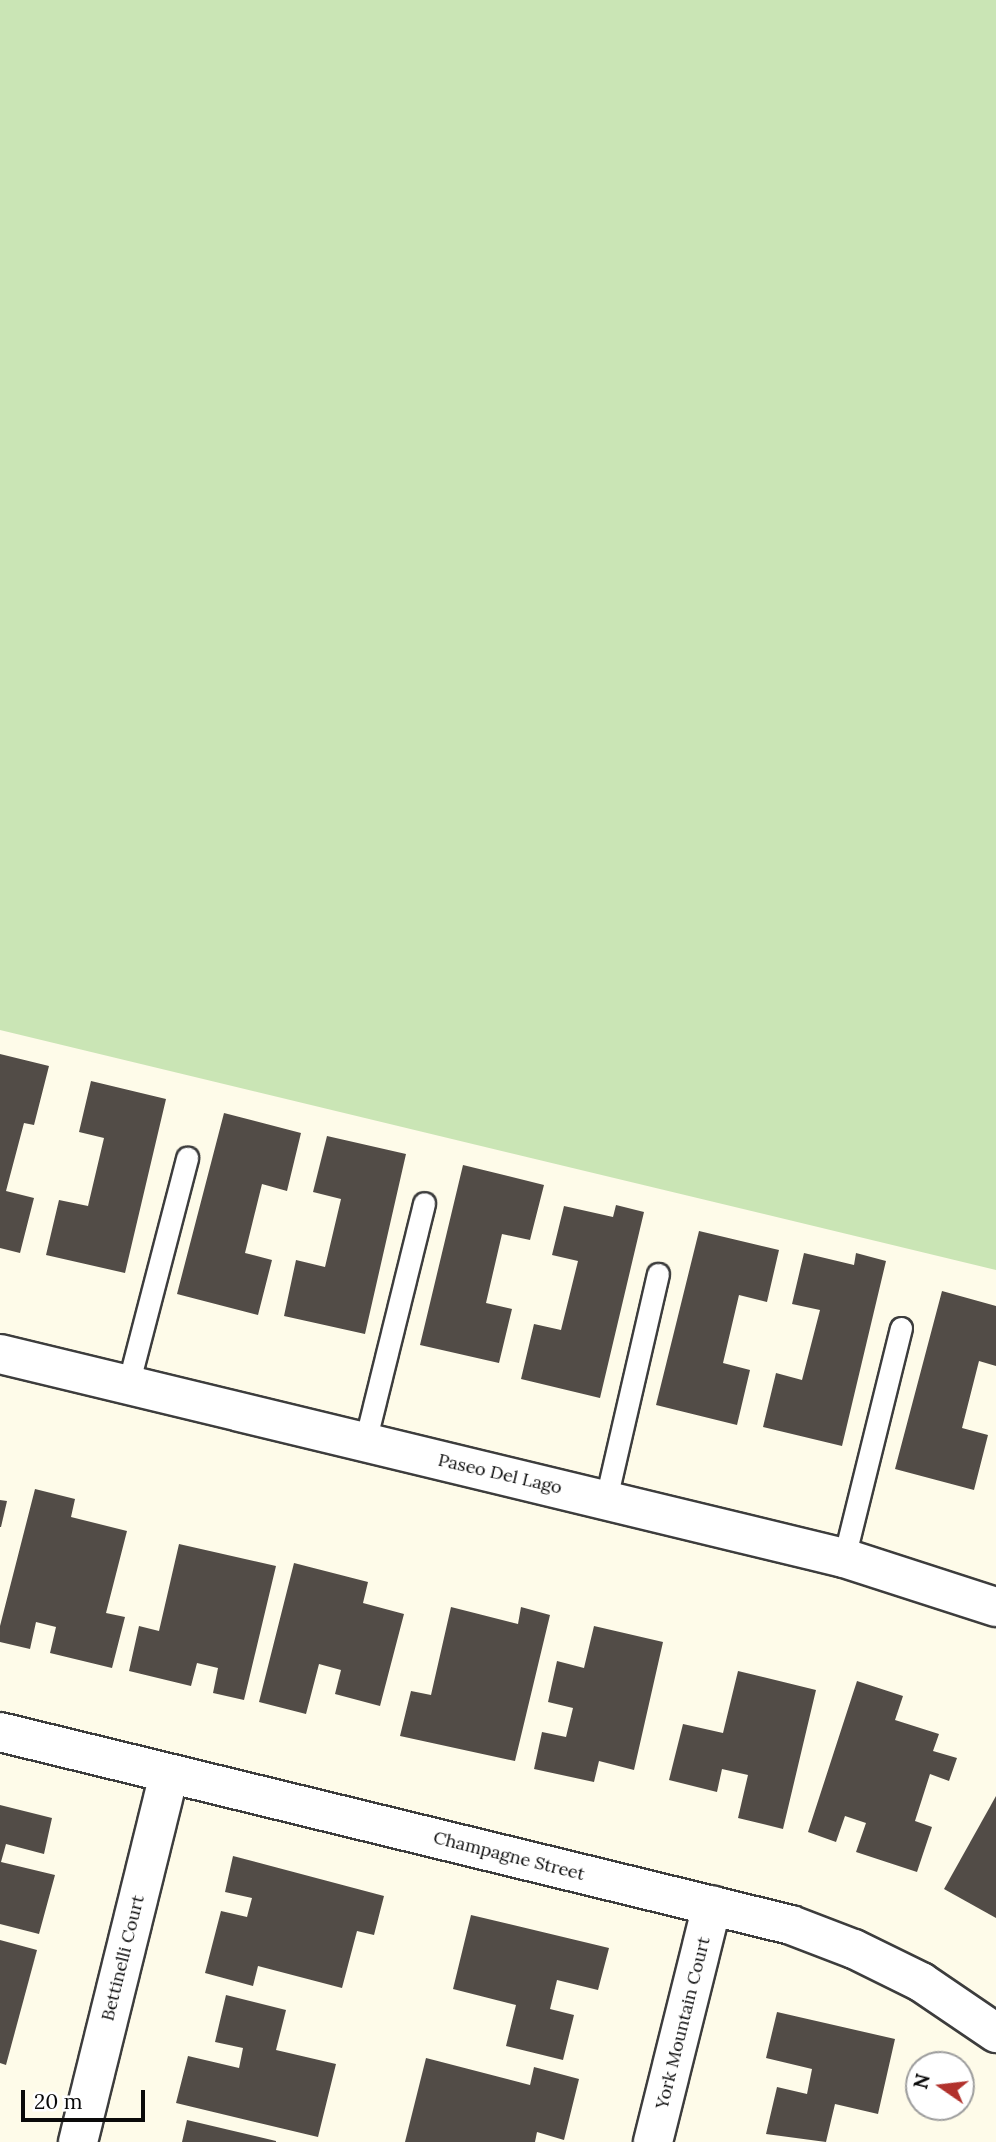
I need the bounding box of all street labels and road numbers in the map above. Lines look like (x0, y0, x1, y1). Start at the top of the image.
street label: Paseo Del Lago (436, 1449, 564, 1499)
street label: Champagne Street (431, 1827, 587, 1885)
street label: Bettinelli Court (97, 1893, 149, 2023)
street label: York Mountain Court (651, 1935, 715, 2111)

